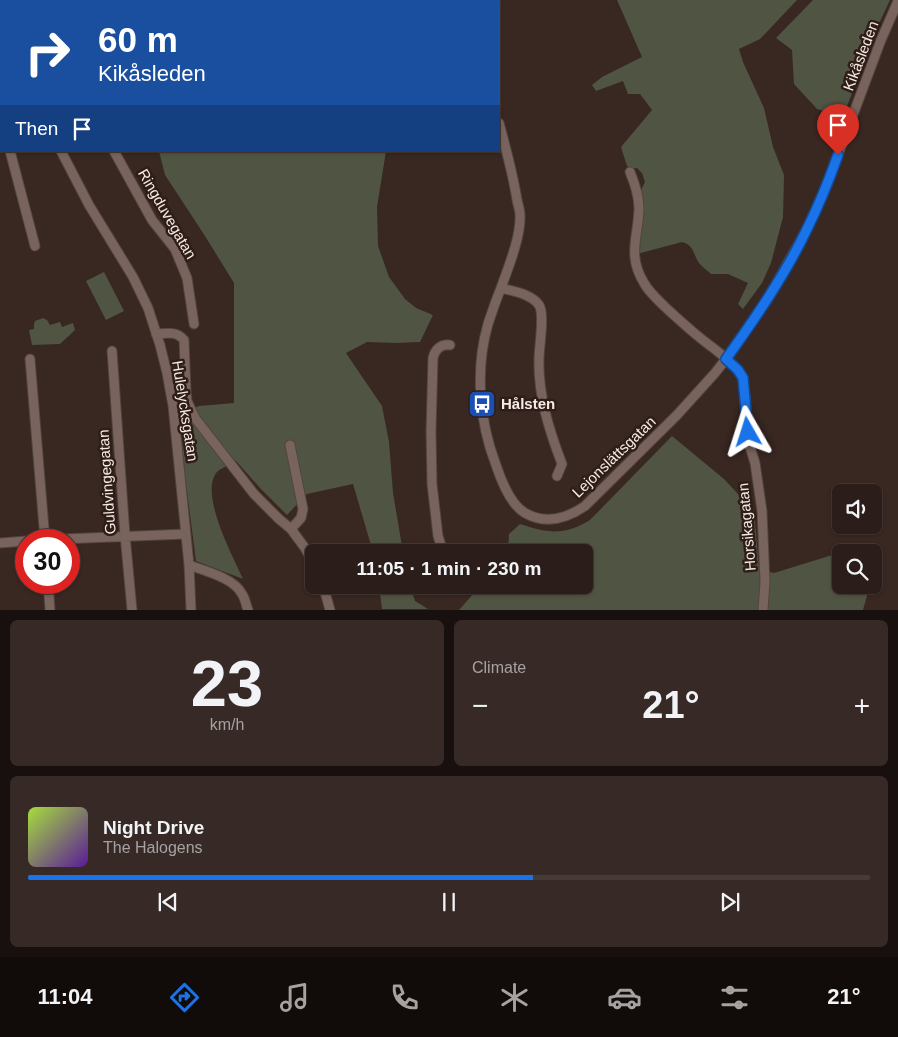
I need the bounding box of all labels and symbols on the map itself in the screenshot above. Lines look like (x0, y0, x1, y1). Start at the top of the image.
street label: Kikåsleden (839, 19, 882, 93)
pin (817, 104, 859, 155)
street label: Ringduvegatan (135, 166, 200, 262)
street label: Hulelycksgatan (169, 359, 202, 462)
bus stop icon: Hålsten (467, 389, 497, 419)
place label: Hålsten (501, 395, 555, 412)
position arrow (721, 405, 773, 457)
street label: Lejonslättsgatan (568, 413, 659, 501)
street label: Guldvingegatan (94, 429, 119, 535)
street label: Horsikagatan (734, 482, 759, 572)
speed limit sign: 30 (15, 529, 80, 594)

